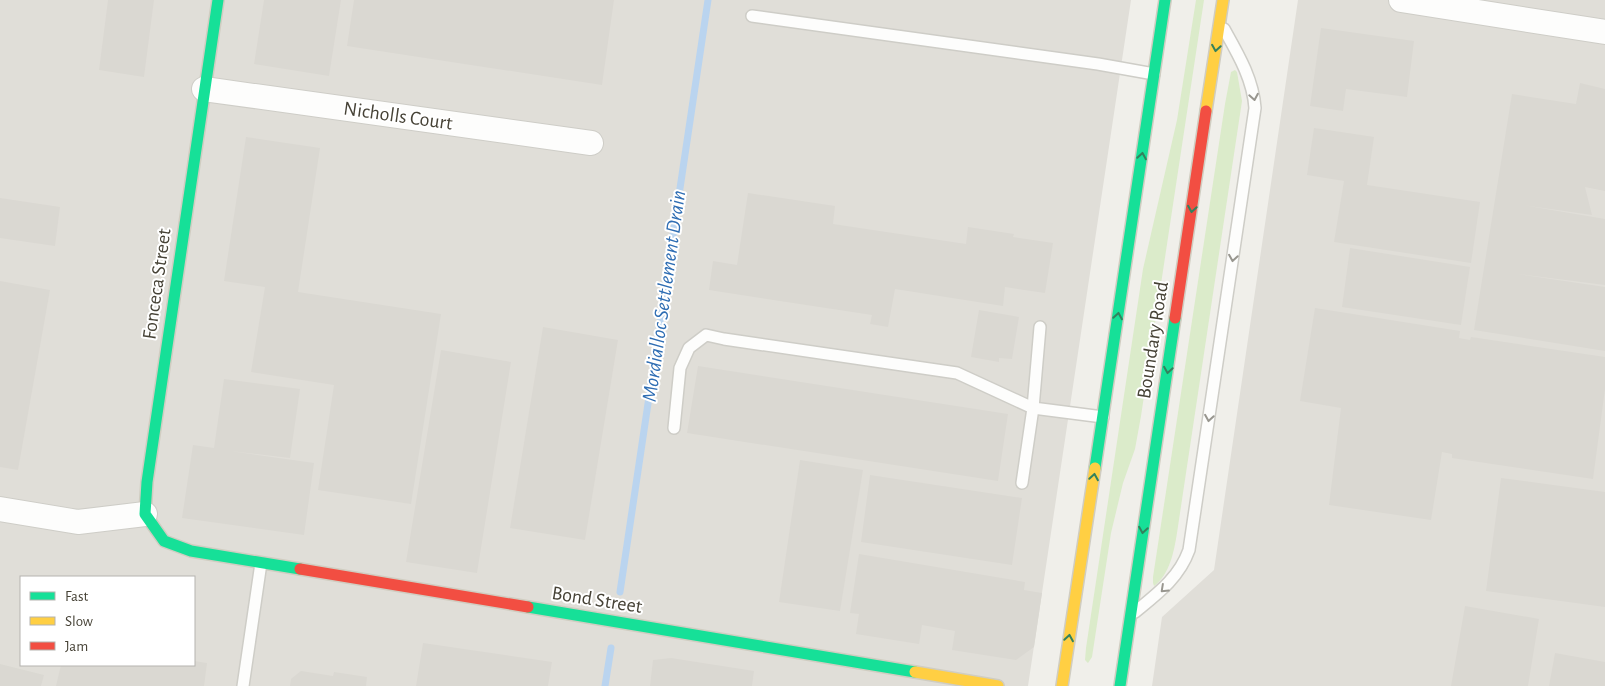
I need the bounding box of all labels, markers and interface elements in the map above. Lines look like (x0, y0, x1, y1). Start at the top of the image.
one-way arrow (1211, 45, 1222, 53)
one-way arrow (1248, 93, 1258, 101)
street label: Nicholls Court (342, 98, 454, 134)
one-way arrow (1136, 151, 1147, 159)
water label: Mordialloc Settlement Drain (639, 189, 689, 403)
one-way arrow (1187, 205, 1197, 213)
street label: Fonceca Street (139, 227, 175, 341)
one-way arrow (1228, 254, 1239, 262)
street label: Boundary Road (1134, 280, 1172, 400)
one-way arrow (1112, 312, 1122, 321)
one-way arrow (1163, 365, 1173, 374)
one-way arrow (1204, 414, 1214, 423)
one-way arrow (1088, 473, 1098, 481)
one-way arrow (1139, 526, 1149, 535)
legend (20, 576, 195, 666)
street label: Bond Street (550, 583, 644, 617)
one-way arrow (1160, 583, 1169, 592)
text: Fast (65, 589, 89, 604)
text: Slow (65, 614, 93, 629)
one-way arrow (1064, 633, 1074, 642)
text: Jam (65, 639, 88, 654)

